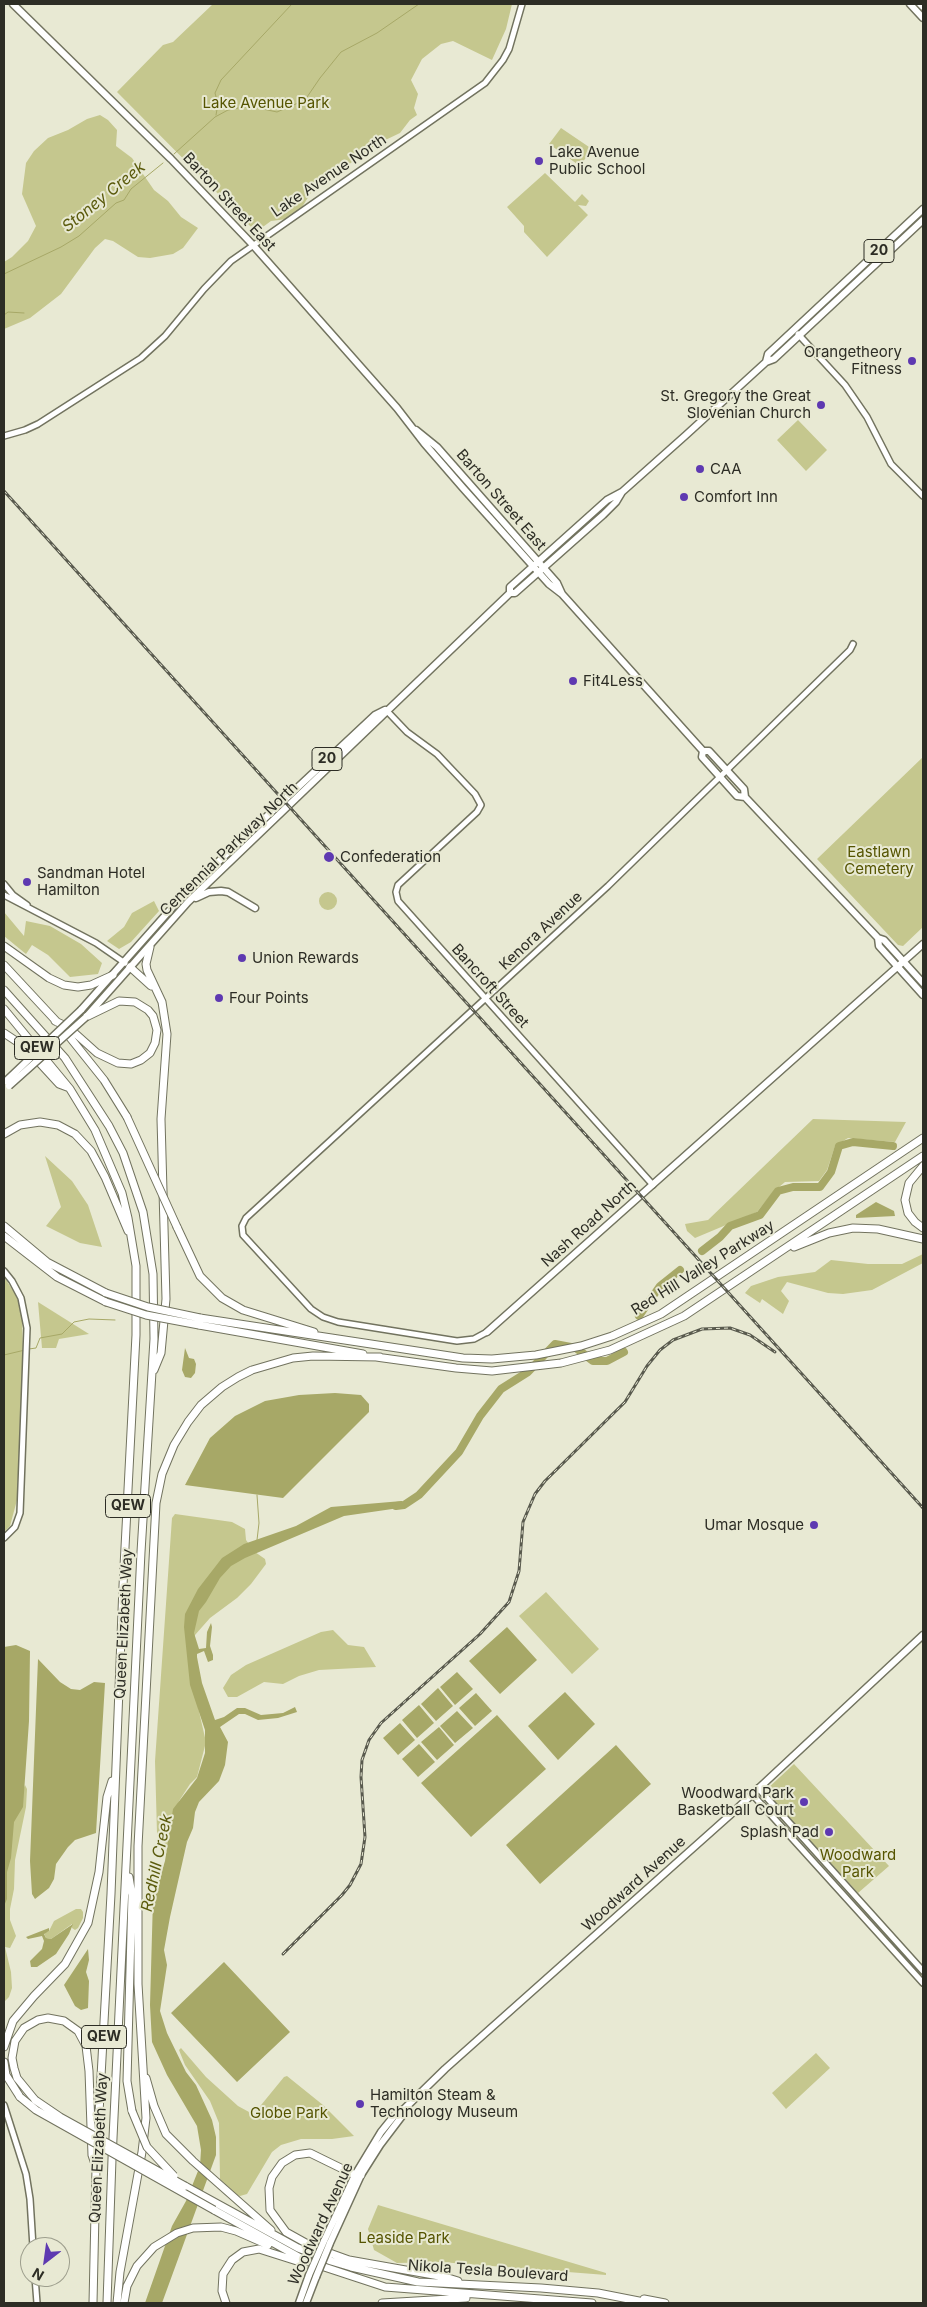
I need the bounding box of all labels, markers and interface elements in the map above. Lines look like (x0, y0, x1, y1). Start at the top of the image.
park label: Lake Avenue Park (203, 94, 329, 112)
street label: Lake Avenue North (268, 131, 390, 221)
place label: Lake Avenue Public School (549, 143, 645, 178)
street label: Barton Street East (179, 149, 279, 255)
marker: Lake Avenue Public School (533, 155, 545, 167)
water label: Stoney Creek (59, 158, 149, 236)
road number: 20 (864, 240, 894, 262)
place label: Orangetheory Fitness (804, 343, 902, 378)
marker: Orangetheory Fitness (906, 355, 918, 367)
place label: St. Gregory the Great Slovenian Church (660, 387, 811, 422)
marker: St. Gregory the Great Slovenian Church (815, 399, 827, 411)
street label: Barton Street East (452, 446, 550, 554)
place label: CAA (710, 460, 742, 478)
marker: CAA (694, 463, 706, 475)
place label: Comfort Inn (694, 488, 778, 506)
marker: Comfort Inn (678, 491, 690, 503)
place label: Fit4Less (583, 672, 643, 690)
marker: Fit4Less (567, 675, 579, 687)
road number: 20 (312, 748, 342, 771)
street label: Centennial Parkway North (156, 778, 302, 920)
park label: Eastlawn Cemetery (844, 843, 914, 878)
place label: Confederation (340, 848, 441, 866)
marker: Confederation (322, 850, 336, 864)
place label: Sandman Hotel Hamilton (37, 864, 145, 899)
marker: Sandman Hotel Hamilton (21, 876, 33, 888)
street label: Kenora Avenue (496, 888, 586, 974)
street label: Bancroft Street (448, 940, 532, 1032)
place label: Union Rewards (252, 949, 359, 967)
marker: Union Rewards (236, 952, 248, 964)
place label: Four Points (229, 989, 309, 1007)
marker: Four Points (213, 992, 225, 1004)
road number: QEW (15, 1036, 60, 1060)
street label: Nash Road North (538, 1177, 640, 1271)
street label: Red Hill Valley Parkway (628, 1217, 778, 1319)
road number: QEW (106, 1494, 150, 1518)
place label: Umar Mosque (704, 1516, 804, 1534)
marker: Umar Mosque (808, 1519, 820, 1531)
street label: Queen Elizabeth Way (111, 1548, 137, 1700)
place label: Woodward Park Basketball Court (677, 1784, 794, 1819)
marker: Woodward Park Basketball Court (798, 1796, 810, 1808)
water label: Redhill Creek (137, 1812, 177, 1914)
place label: Splash Pad (740, 1823, 819, 1841)
marker: Splash Pad (823, 1826, 835, 1838)
street label: Woodward Avenue (578, 1833, 690, 1935)
park label: Woodward Park (820, 1846, 896, 1881)
road number: QEW (82, 2025, 126, 2048)
street label: Queen Elizabeth Way (86, 2072, 112, 2224)
place label: Hamilton Steam & Technology Museum (370, 2086, 518, 2121)
marker: Hamilton Steam & Technology Museum (354, 2098, 366, 2110)
park label: Globe Park (250, 2104, 328, 2122)
street label: Woodward Avenue (285, 2160, 357, 2288)
park label: Leaside Park (358, 2229, 450, 2247)
north arrow (20, 2237, 70, 2287)
street label: Nikola Tesla Boulevard (407, 2256, 569, 2286)
text: N (29, 2265, 47, 2285)

